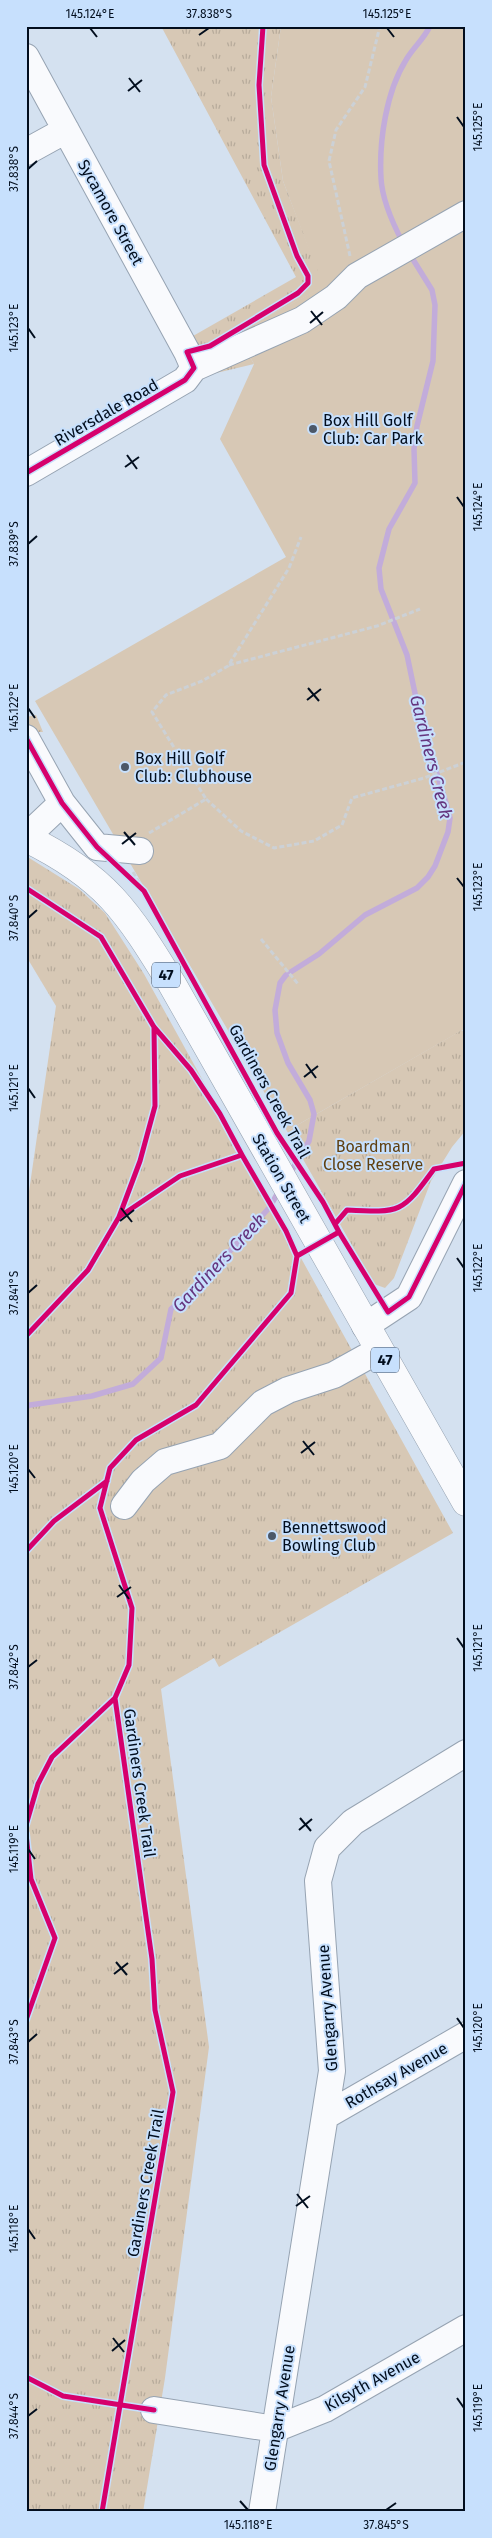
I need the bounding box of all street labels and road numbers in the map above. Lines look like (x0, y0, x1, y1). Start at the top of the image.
street label: Sycamore Street (74, 156, 148, 269)
street label: Riversdale Road (51, 375, 162, 450)
road number: 47 (152, 962, 180, 988)
street label: Gardiners Creek Trail (225, 1021, 314, 1162)
street label: Station Street (248, 1130, 315, 1226)
road number: 47 (371, 1348, 399, 1372)
street label: Gardiners Creek Trail (120, 1708, 159, 1859)
street label: Glengarry Avenue (314, 1944, 341, 2072)
street label: Rothsay Avenue (342, 2038, 451, 2112)
street label: Gardiners Creek Trail (123, 2107, 168, 2259)
street label: Glengarry Avenue (260, 2344, 299, 2472)
street label: Kilsyth Avenue (321, 2347, 423, 2415)

